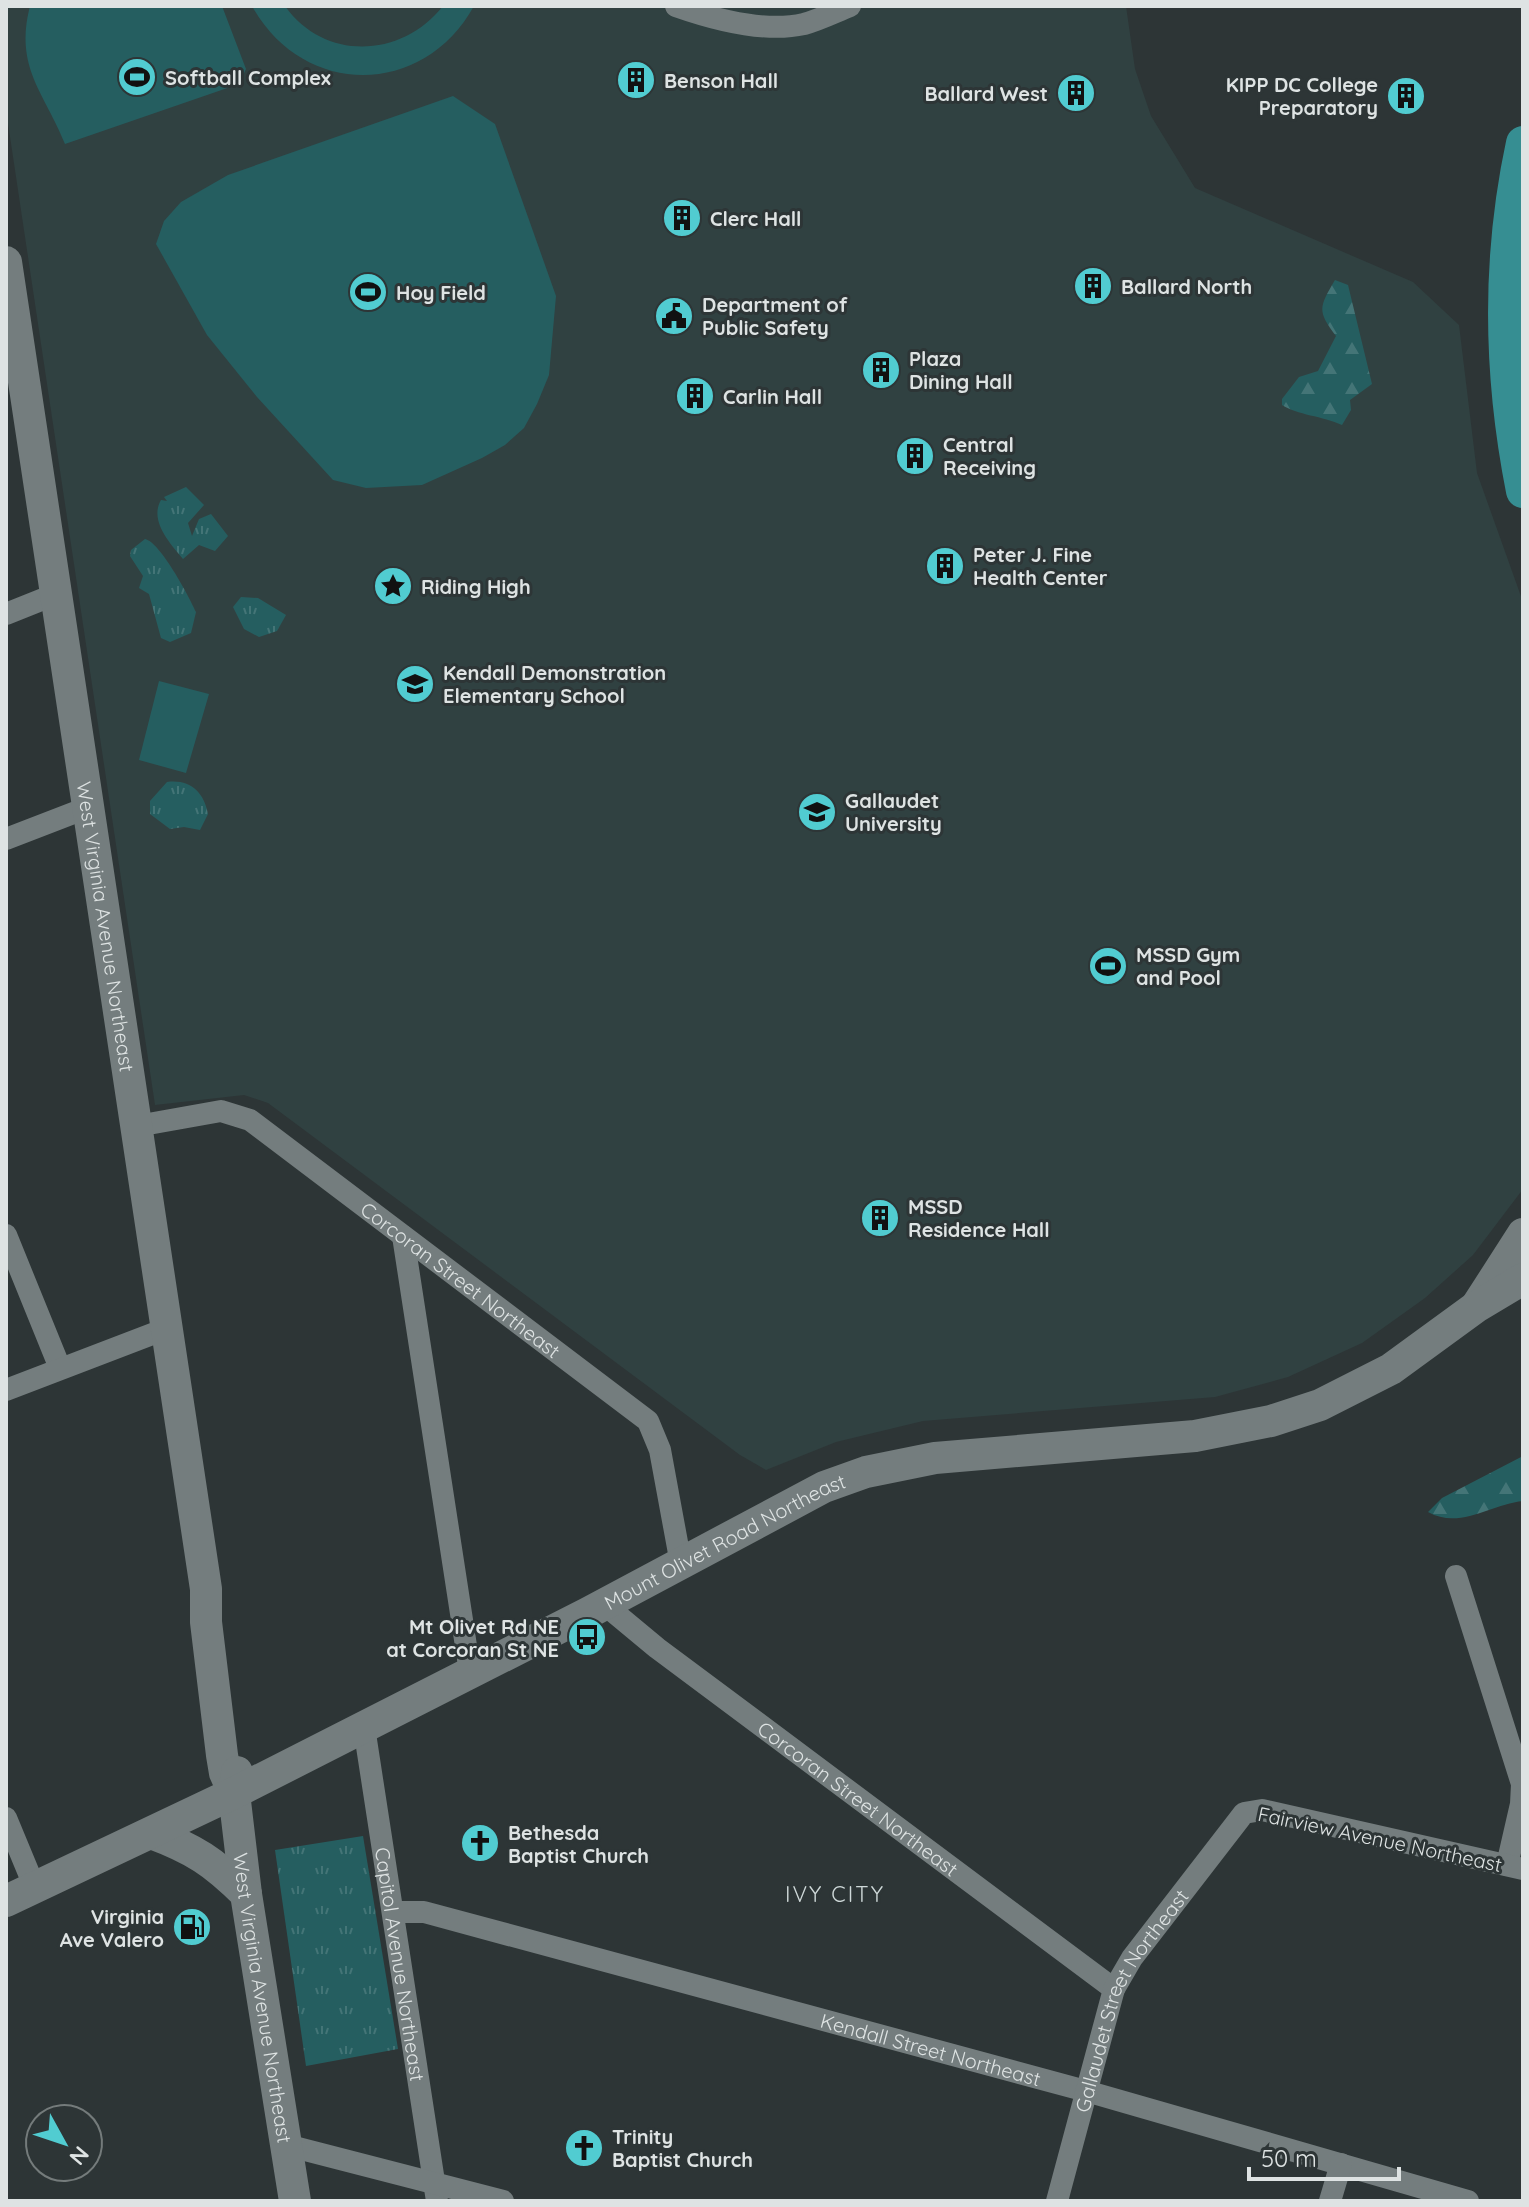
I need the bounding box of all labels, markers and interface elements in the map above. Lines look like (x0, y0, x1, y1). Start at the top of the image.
sports icon: Softball Complex (116, 56, 158, 98)
building icon: Benson Hall (615, 59, 657, 101)
place label: Softball Complex (165, 65, 331, 90)
place label: Benson Hall (664, 68, 778, 93)
building icon: Ballard West (1055, 72, 1097, 114)
place label: KIPP DC College Preparatory (1226, 72, 1378, 120)
building icon: KIPP DC College Preparatory (1385, 75, 1427, 117)
place label: Ballard West (924, 81, 1048, 106)
building icon: Clerc Hall (661, 197, 703, 239)
place label: Clerc Hall (710, 206, 802, 231)
building icon: Ballard North (1072, 265, 1114, 307)
sports icon: Hoy Field (347, 271, 389, 313)
place label: Ballard North (1121, 274, 1252, 299)
place label: Hoy Field (396, 280, 486, 305)
place label: Department of Public Safety (702, 292, 848, 340)
public building icon: Department of Public Safety (653, 295, 695, 337)
place label: Plaza Dining Hall (909, 346, 1013, 394)
building icon: Plaza Dining Hall (860, 349, 902, 391)
building icon: Carlin Hall (674, 375, 716, 417)
place label: Carlin Hall (723, 384, 822, 409)
place label: Central Receiving (943, 432, 1036, 480)
building icon: Central Receiving (894, 435, 936, 477)
place label: Peter J. Fine Health Center (973, 542, 1108, 590)
building icon: Peter J. Fine Health Center (924, 545, 966, 587)
place icon: Riding High (372, 565, 414, 607)
place label: Riding High (421, 574, 531, 599)
place label: Kendall Demonstration Elementary School (443, 660, 666, 708)
school or university icon: Kendall Demonstration Elementary School (394, 663, 436, 705)
street label: West Virginia Avenue Northeast (72, 780, 140, 1074)
place label: Gallaudet University (845, 788, 942, 836)
school or university icon: Gallaudet University (796, 791, 838, 833)
place label: MSSD Gym and Pool (1136, 942, 1240, 990)
sports icon: MSSD Gym and Pool (1087, 945, 1129, 987)
place label: MSSD Residence Hall (908, 1194, 1050, 1242)
street label: Corcoran Street Northeast (356, 1196, 566, 1363)
building icon: MSSD Residence Hall (859, 1197, 901, 1239)
street label: Mount Olivet Road Northeast (600, 1468, 849, 1615)
place label: Mt Olivet Rd NE at Corcoran St NE (386, 1614, 559, 1662)
bus stop icon: Mt Olivet Rd NE at Corcoran St NE (566, 1616, 608, 1658)
street label: Corcoran Street Northeast (753, 1715, 964, 1881)
street label: Fairview Avenue Northeast (1256, 1801, 1504, 1877)
place label: Bethesda Baptist Church (508, 1820, 649, 1868)
church icon: Bethesda Baptist Church (459, 1822, 501, 1864)
street label: Capitol Avenue Northeast (370, 1845, 431, 2083)
street label: West Virginia Avenue Northeast (229, 1851, 298, 2145)
district label: IVY CITY (785, 1880, 885, 1908)
street label: Gallaudet Street Northeast (1069, 1884, 1193, 2115)
place label: Virginia Ave Valero (60, 1904, 164, 1952)
fuel station icon: Virginia Ave Valero (171, 1906, 213, 1948)
street label: Kendall Street Northeast (818, 2007, 1044, 2091)
north arrow (24, 2103, 104, 2183)
place label: Trinity Baptist Church (612, 2124, 753, 2172)
church icon: Trinity Baptist Church (563, 2127, 605, 2169)
scale bar (1249, 2131, 1399, 2181)
text: N (63, 2141, 95, 2171)
text: 50 m (1261, 2143, 1317, 2173)

